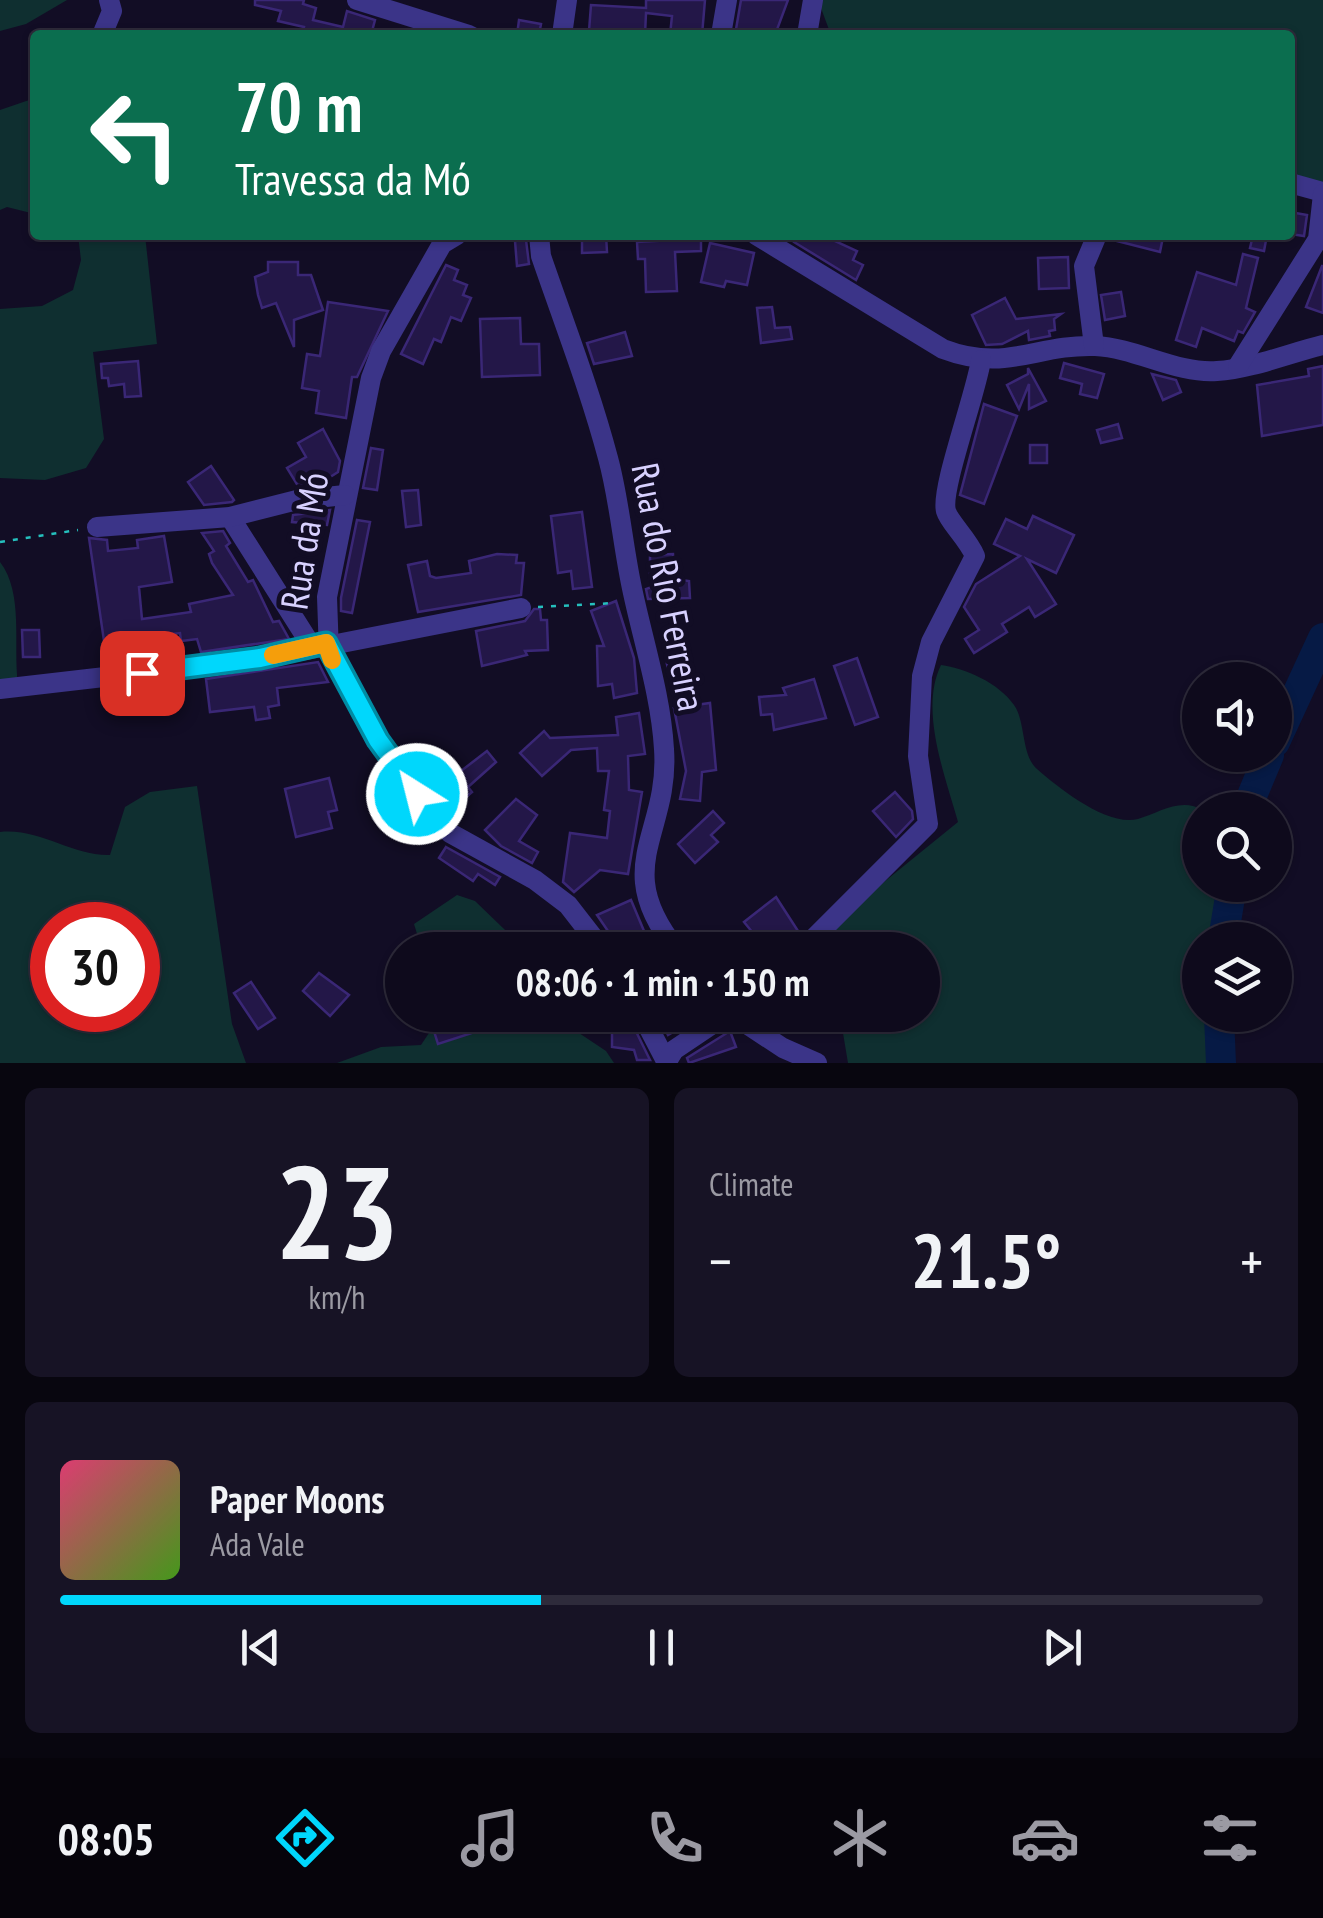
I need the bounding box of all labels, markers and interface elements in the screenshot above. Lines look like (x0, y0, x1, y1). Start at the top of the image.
text: 70 m (235, 61, 363, 151)
icon: left (70, 70, 200, 200)
text: Travessa da Mó (235, 149, 471, 207)
street label: Rua do Rio Ferreira (621, 459, 718, 715)
street label: Rua da Mó (269, 469, 339, 613)
pin (100, 631, 185, 716)
icon: arrive (115, 646, 170, 701)
map controls (1182, 662, 1292, 1032)
button: sound (1182, 662, 1292, 772)
position arrow (365, 742, 469, 846)
button: search (1182, 792, 1292, 902)
speed limit sign: 30 (30, 902, 160, 1032)
button: layers (1182, 922, 1292, 1032)
text: 08:06 · 1 min · 150 m (516, 957, 809, 1006)
text: 23 (275, 1127, 399, 1295)
text: Climate (709, 1163, 793, 1205)
text: 21.5° (911, 1212, 1061, 1309)
text: − (709, 1225, 732, 1296)
text: + (1240, 1225, 1263, 1296)
text: km/h (309, 1276, 365, 1318)
text: Paper Moons (210, 1474, 385, 1523)
text: Ada Vale (210, 1523, 305, 1565)
icon: previous (233, 1620, 288, 1675)
icon: pause (634, 1620, 689, 1675)
icon: next (1035, 1620, 1090, 1675)
icon: directions (270, 1803, 340, 1873)
icon: music (455, 1803, 525, 1873)
icon: phone (640, 1803, 710, 1873)
icon: climate (825, 1803, 895, 1873)
icon: car (1010, 1803, 1080, 1873)
icon: filters (1195, 1803, 1265, 1873)
text: 08:05 (58, 1809, 155, 1867)

